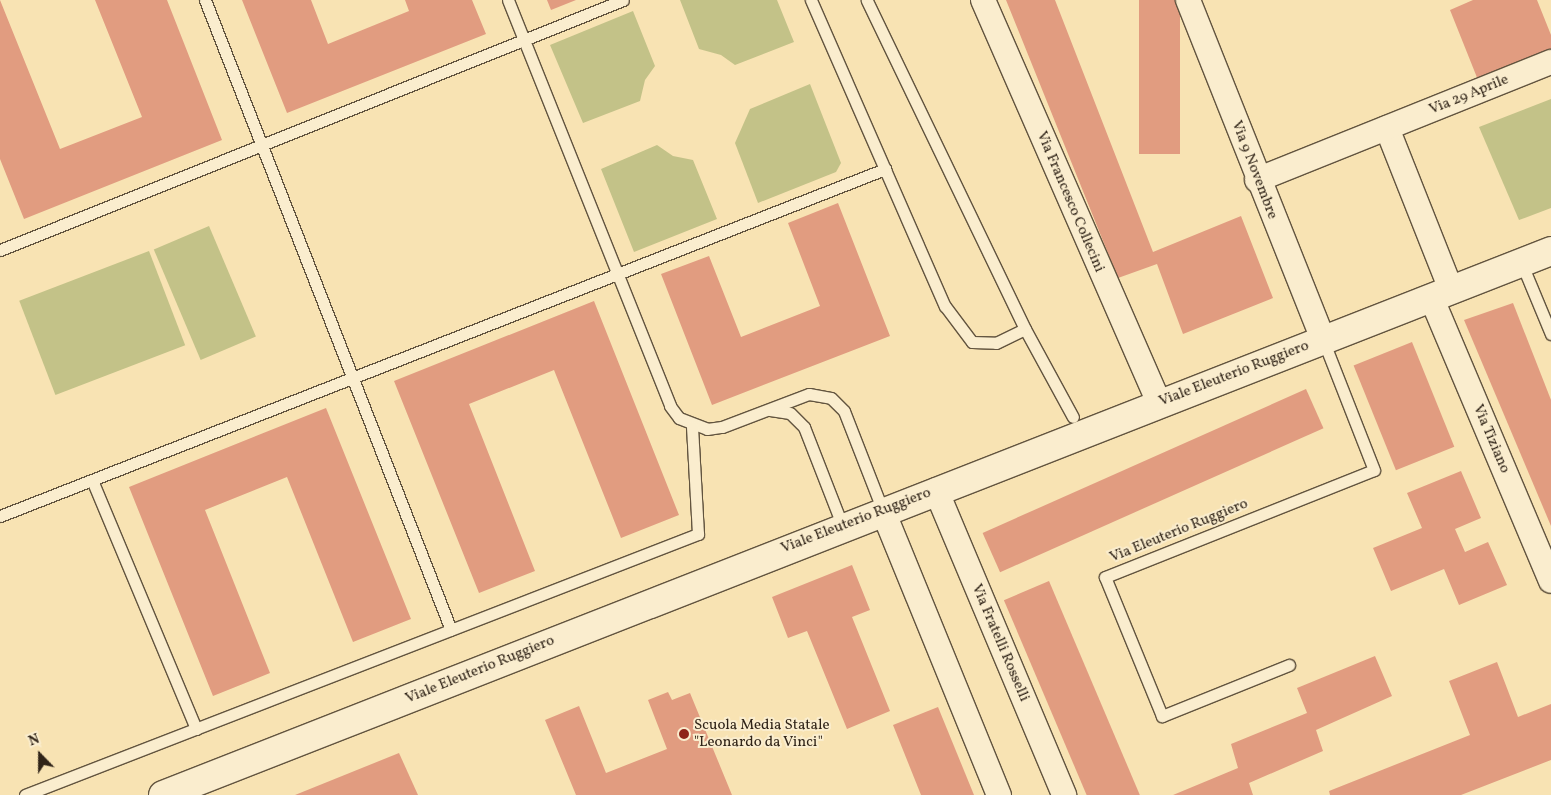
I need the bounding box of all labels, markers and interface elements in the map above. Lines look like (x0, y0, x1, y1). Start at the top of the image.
street label: Via 29 Aprile (1427, 71, 1511, 119)
street label: Via 9 Novembre (1227, 118, 1281, 222)
street label: Via Francesco Collecini (1032, 129, 1108, 275)
street label: Viale Eleuterio Ruggiero (1156, 337, 1312, 411)
street label: Via Tiziano (1468, 402, 1514, 476)
street label: Viale Eleuterio Ruggiero (778, 484, 934, 558)
street label: Via Eleuterio Ruggiero (1107, 495, 1251, 567)
street label: Via Fratelli Rosselli (967, 581, 1033, 705)
street label: Viale Eleuterio Ruggiero (403, 632, 557, 708)
place label: Scuola Media Statale "Leonardo da Vinci" (694, 716, 830, 751)
marker: Scuola Media Statale "Leonardo da Vinci" (678, 728, 690, 740)
north arrow (15, 730, 65, 780)
text: N (26, 730, 42, 751)

